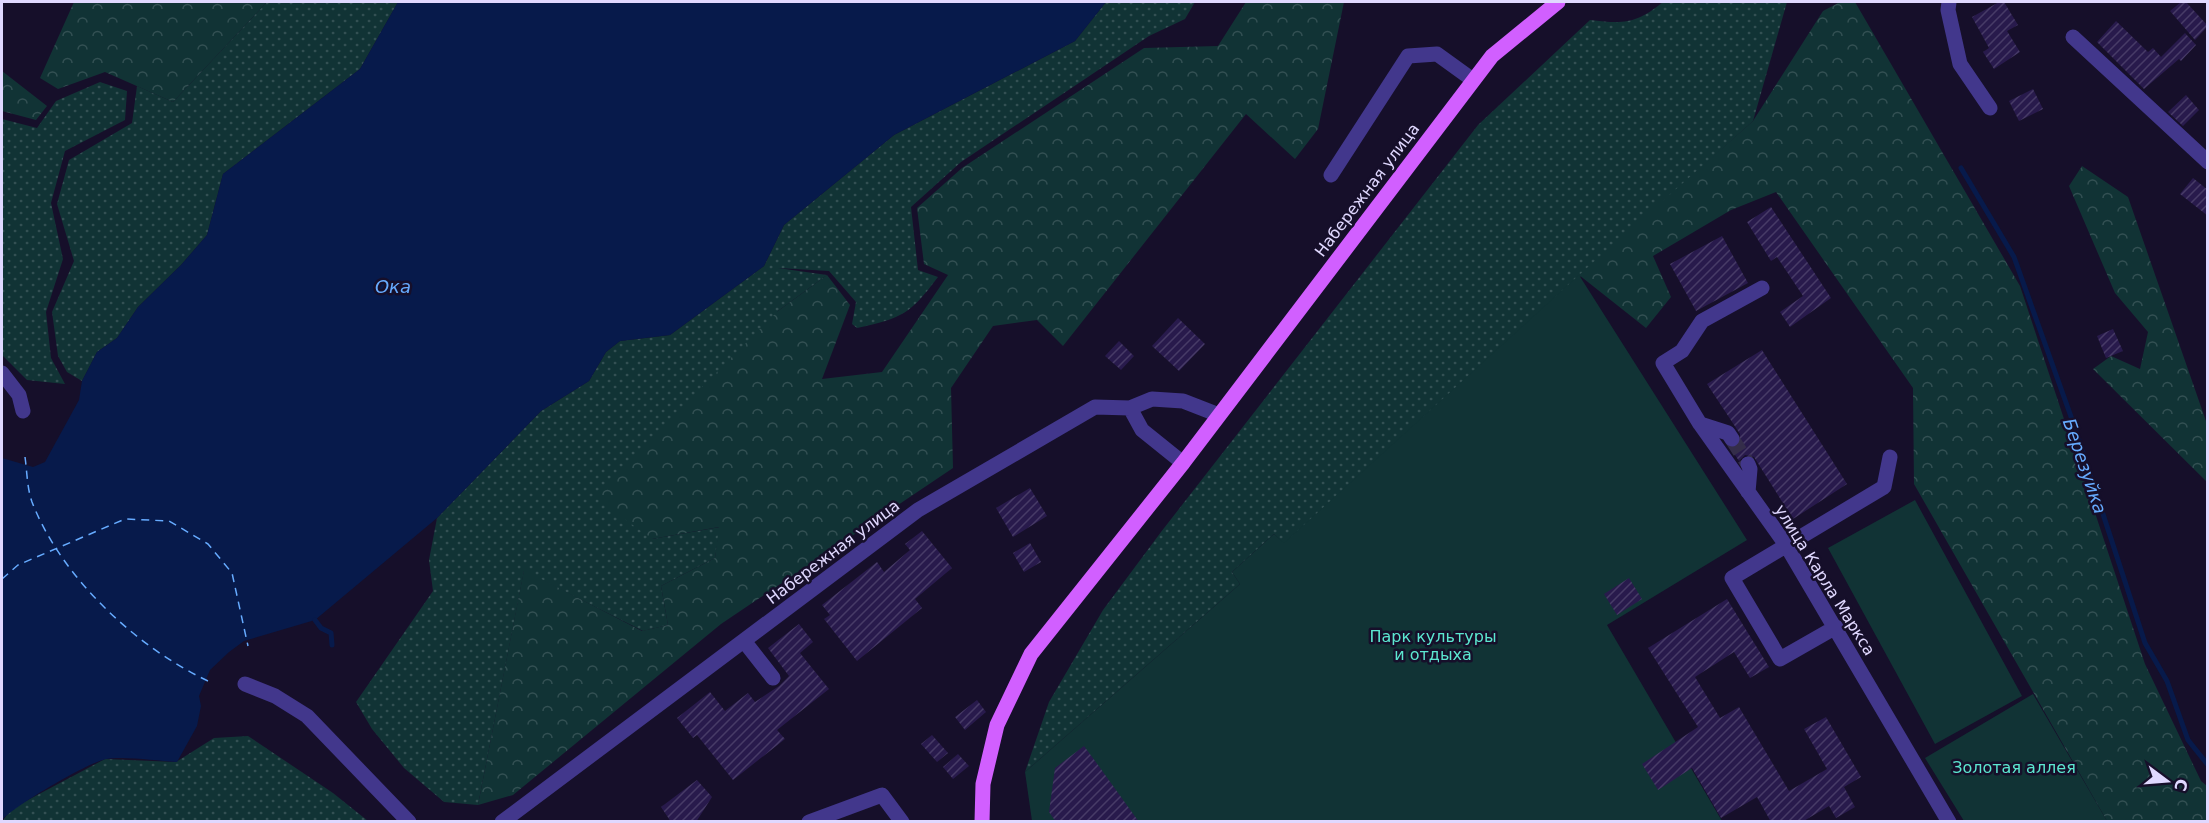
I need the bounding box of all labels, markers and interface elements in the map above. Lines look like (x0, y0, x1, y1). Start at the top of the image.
street label: Набережная улица (1311, 120, 1423, 260)
water label: Ока (375, 276, 411, 297)
water label: Березуйка (2059, 415, 2111, 517)
street label: Набережная улица (763, 496, 903, 608)
street label: улица Карла Маркса (1771, 501, 1879, 659)
park label: Парк культуры и отдыха (1369, 627, 1497, 664)
north arrow (2137, 751, 2197, 811)
park label: Золотая аллея (1952, 758, 2076, 777)
text: С (2170, 777, 2192, 793)

